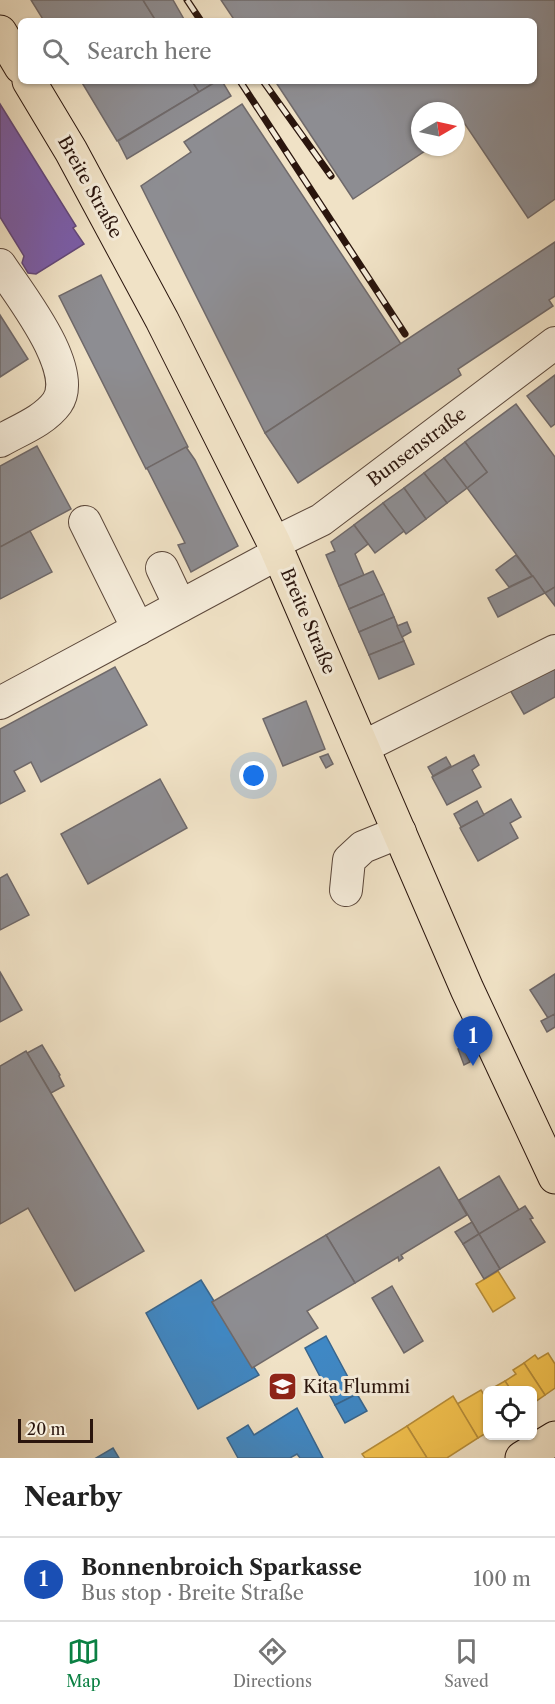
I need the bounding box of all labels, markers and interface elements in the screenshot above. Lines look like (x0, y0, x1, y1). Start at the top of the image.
search box (18, 18, 537, 84)
icon: search (39, 35, 72, 68)
text: Search here (87, 38, 212, 65)
north arrow (411, 102, 465, 156)
street label: Breite Straße (53, 132, 127, 242)
street label: Bunsenstraße (363, 403, 471, 491)
street label: Breite Straße (276, 565, 340, 677)
your location (239, 761, 268, 790)
pin: 1 (454, 1016, 492, 1066)
school or university icon: Kita Flummi (266, 1371, 298, 1403)
place label: Kita Flummi (303, 1376, 411, 1398)
map controls (483, 1386, 537, 1440)
button: locate (483, 1386, 537, 1440)
scale bar (18, 1416, 93, 1444)
text: 20 m (27, 1419, 66, 1439)
text: Nearby (24, 1481, 122, 1513)
text: Bonnenbroich Sparkasse (81, 1554, 362, 1581)
text: 1 (39, 1567, 48, 1591)
text: 100 m (473, 1567, 531, 1591)
text: Bus stop · Breite Straße (81, 1581, 304, 1605)
tab: Map (66, 1635, 101, 1691)
tab: Directions (233, 1635, 312, 1691)
tab: Saved (444, 1635, 489, 1691)

